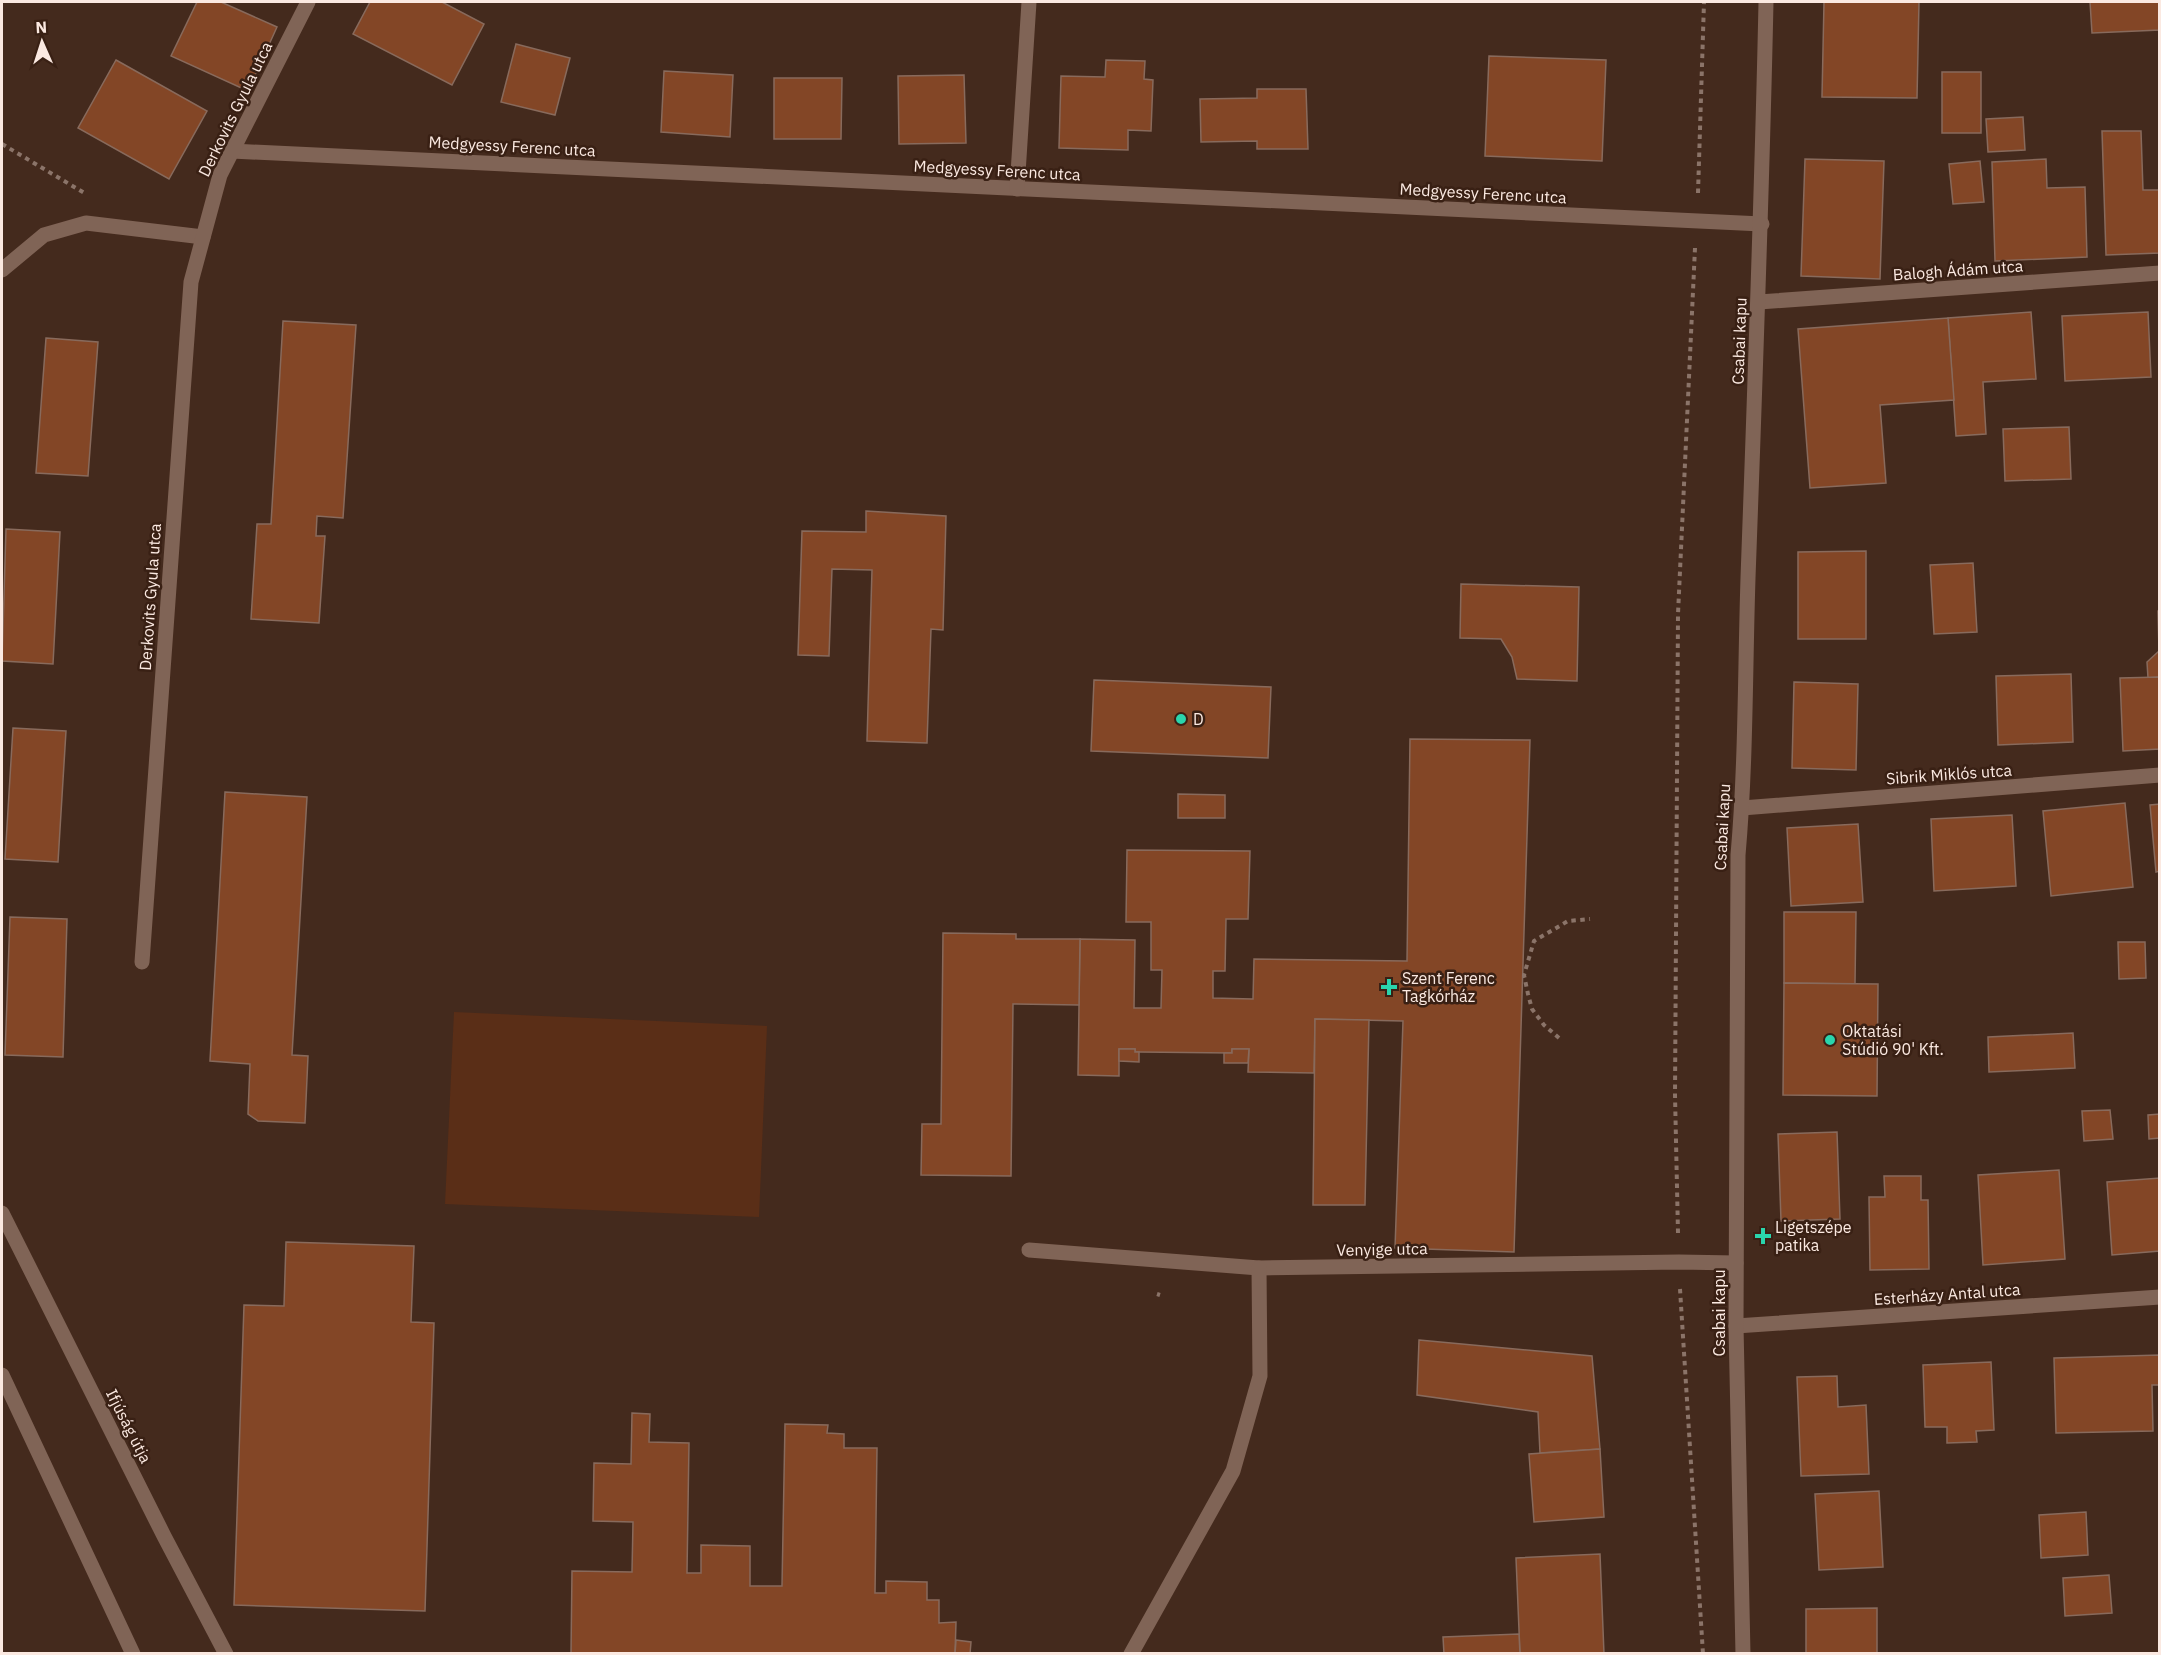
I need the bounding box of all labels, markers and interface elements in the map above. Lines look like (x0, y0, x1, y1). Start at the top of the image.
north arrow (12, 12, 72, 72)
text: N (35, 17, 48, 37)
street label: Derkovits Gyula utca (194, 38, 277, 180)
street label: Medgyessy Ferenc utca (428, 132, 597, 160)
street label: Medgyessy Ferenc utca (913, 156, 1082, 184)
street label: Medgyessy Ferenc utca (1399, 179, 1568, 207)
street label: Balogh Ádám utca (1892, 254, 2024, 285)
street label: Csabai kapu (1727, 297, 1751, 385)
street label: Derkovits Gyula utca (135, 522, 165, 671)
place label: D (1193, 709, 1204, 729)
marker: D (1174, 712, 1188, 726)
street label: Sibrik Miklós utca (1885, 760, 2013, 788)
street label: Csabai kapu (1710, 783, 1734, 871)
place label: Szent Ferenc Tagkórház (1402, 968, 1495, 1006)
marker: Szent Ferenc Tagkórház (1380, 978, 1398, 996)
place label: Oktatási Stúdió 90' Kft. (1842, 1021, 1944, 1059)
marker: Oktatási Stúdió 90' Kft. (1823, 1033, 1837, 1047)
place label: Ligetszépe patika (1775, 1217, 1852, 1255)
marker: Ligetszépe patika (1756, 1229, 1770, 1243)
street label: Venyige utca (1336, 1238, 1428, 1260)
street label: Csabai kapu (1709, 1269, 1729, 1357)
street label: Esterházy Antal utca (1873, 1279, 2021, 1309)
street label: Ifjúság útja (102, 1386, 156, 1467)

